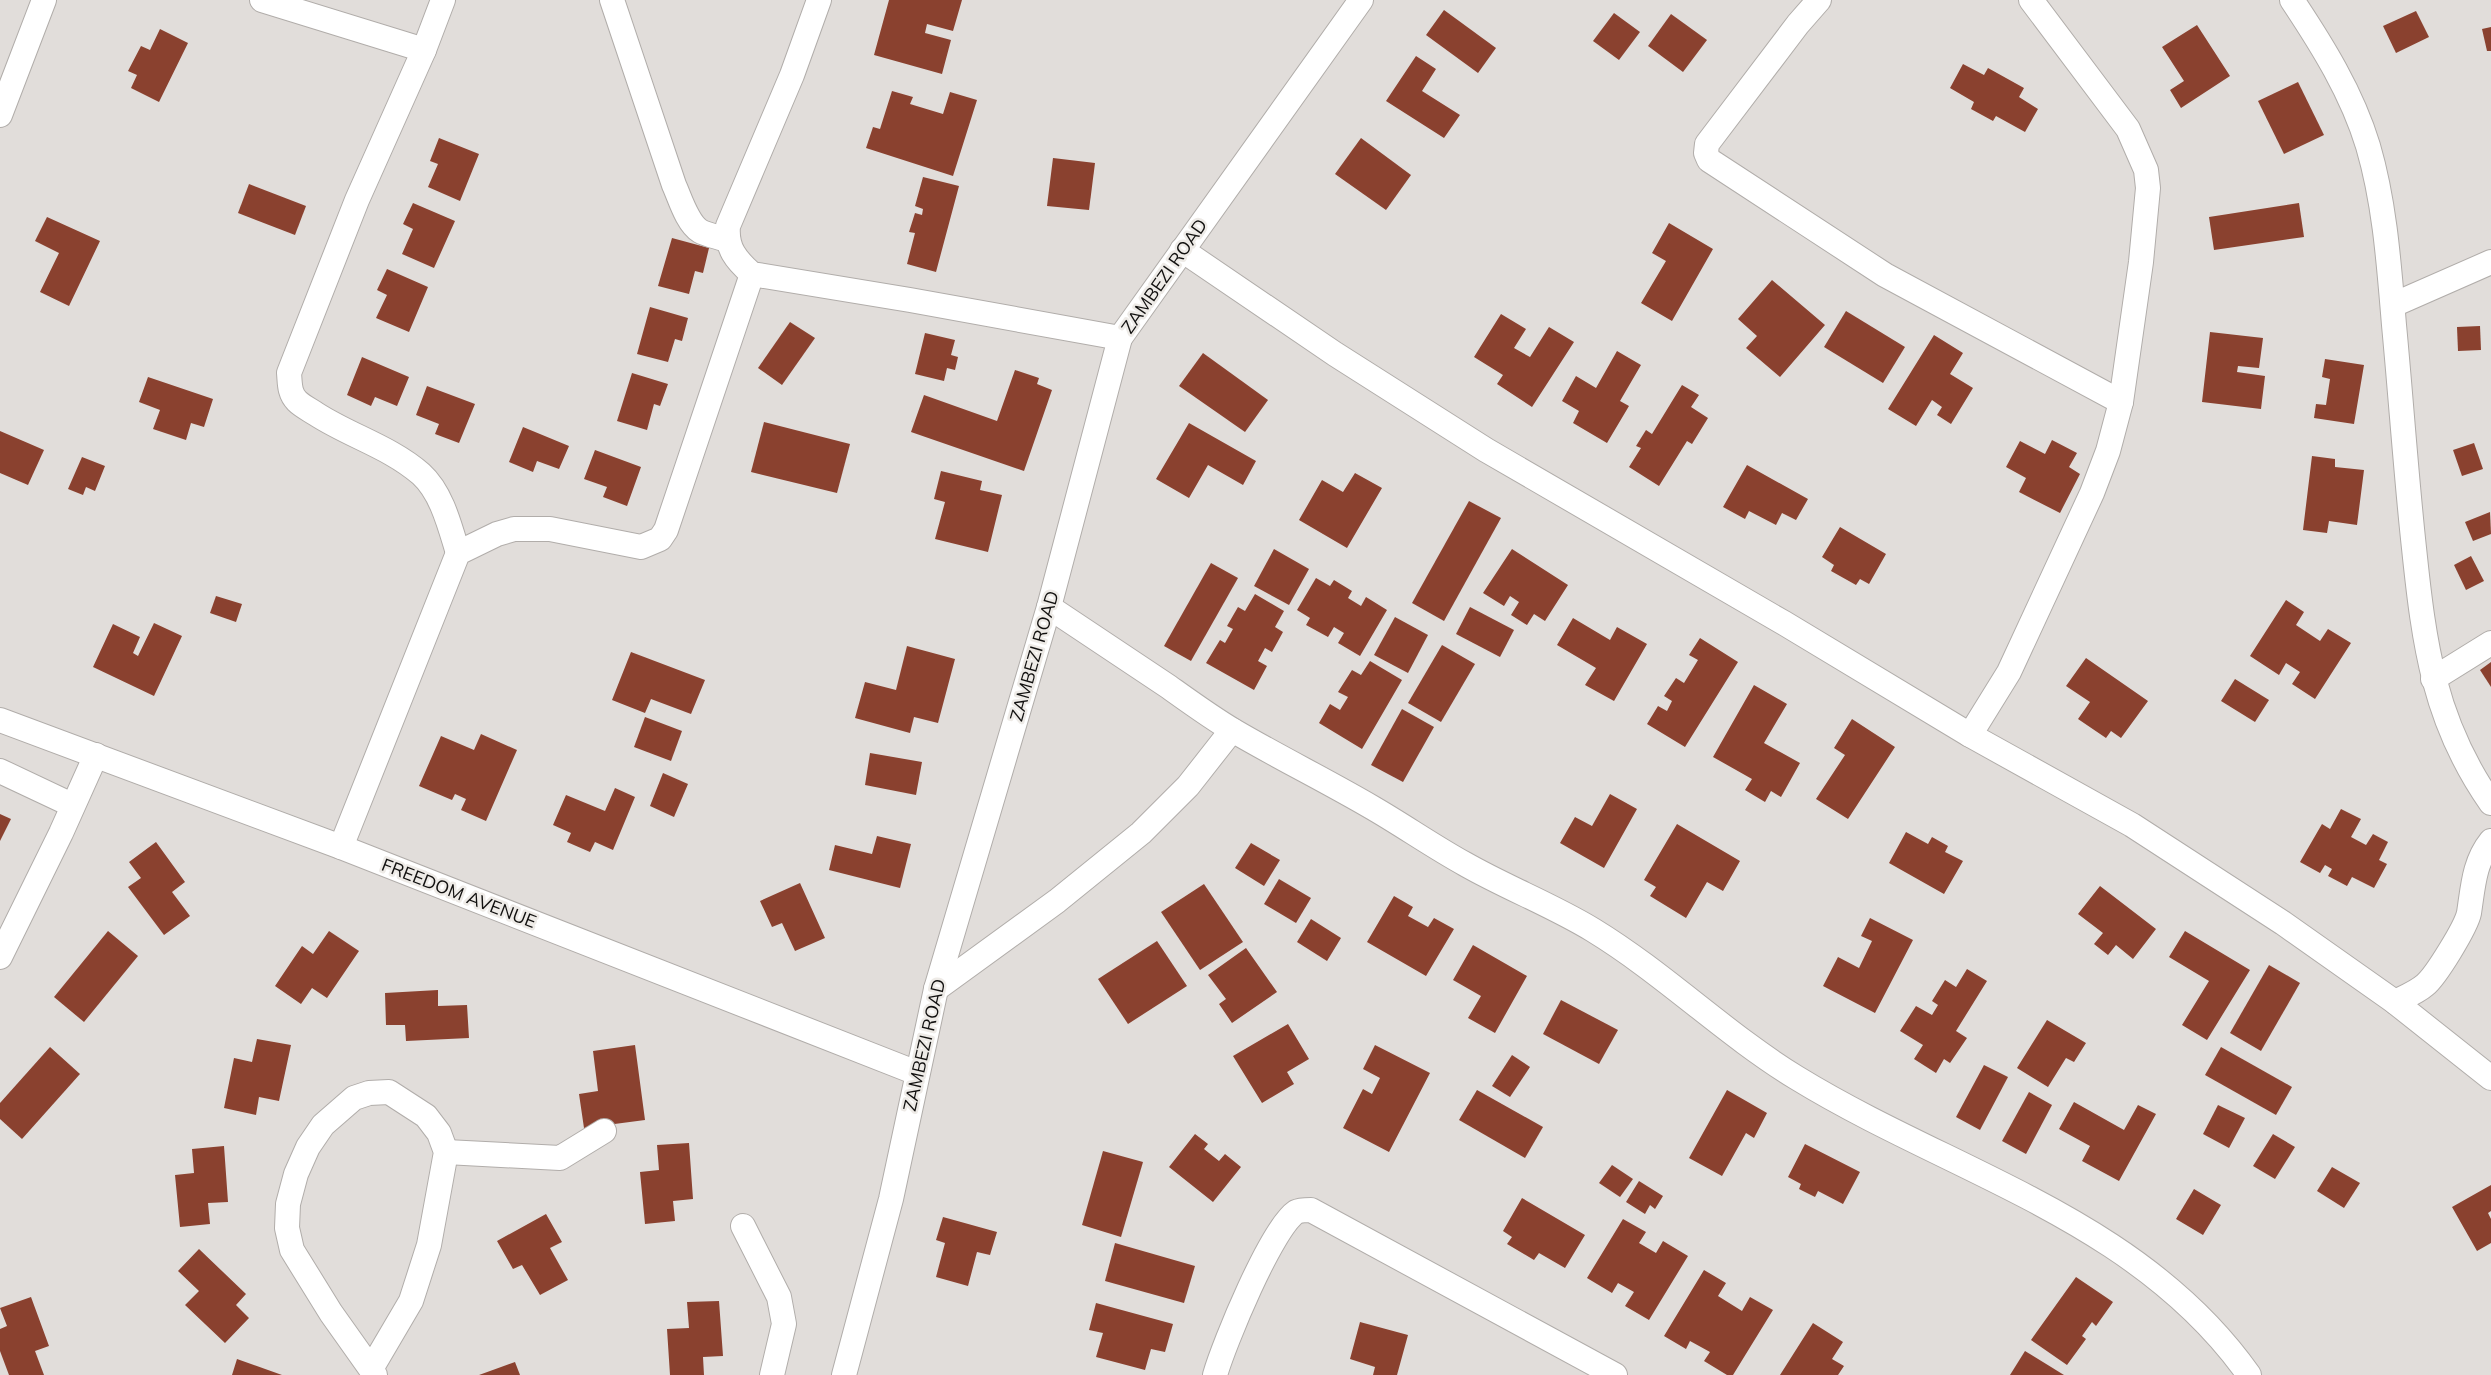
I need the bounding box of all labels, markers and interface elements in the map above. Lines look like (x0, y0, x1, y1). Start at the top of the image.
street label: ZAMBEZI ROAD (1116, 214, 1212, 338)
street label: ZAMBEZI ROAD (1004, 588, 1064, 724)
street label: FREEDOM AVENUE (378, 853, 540, 933)
street label: ZAMBEZI ROAD (898, 977, 950, 1113)

